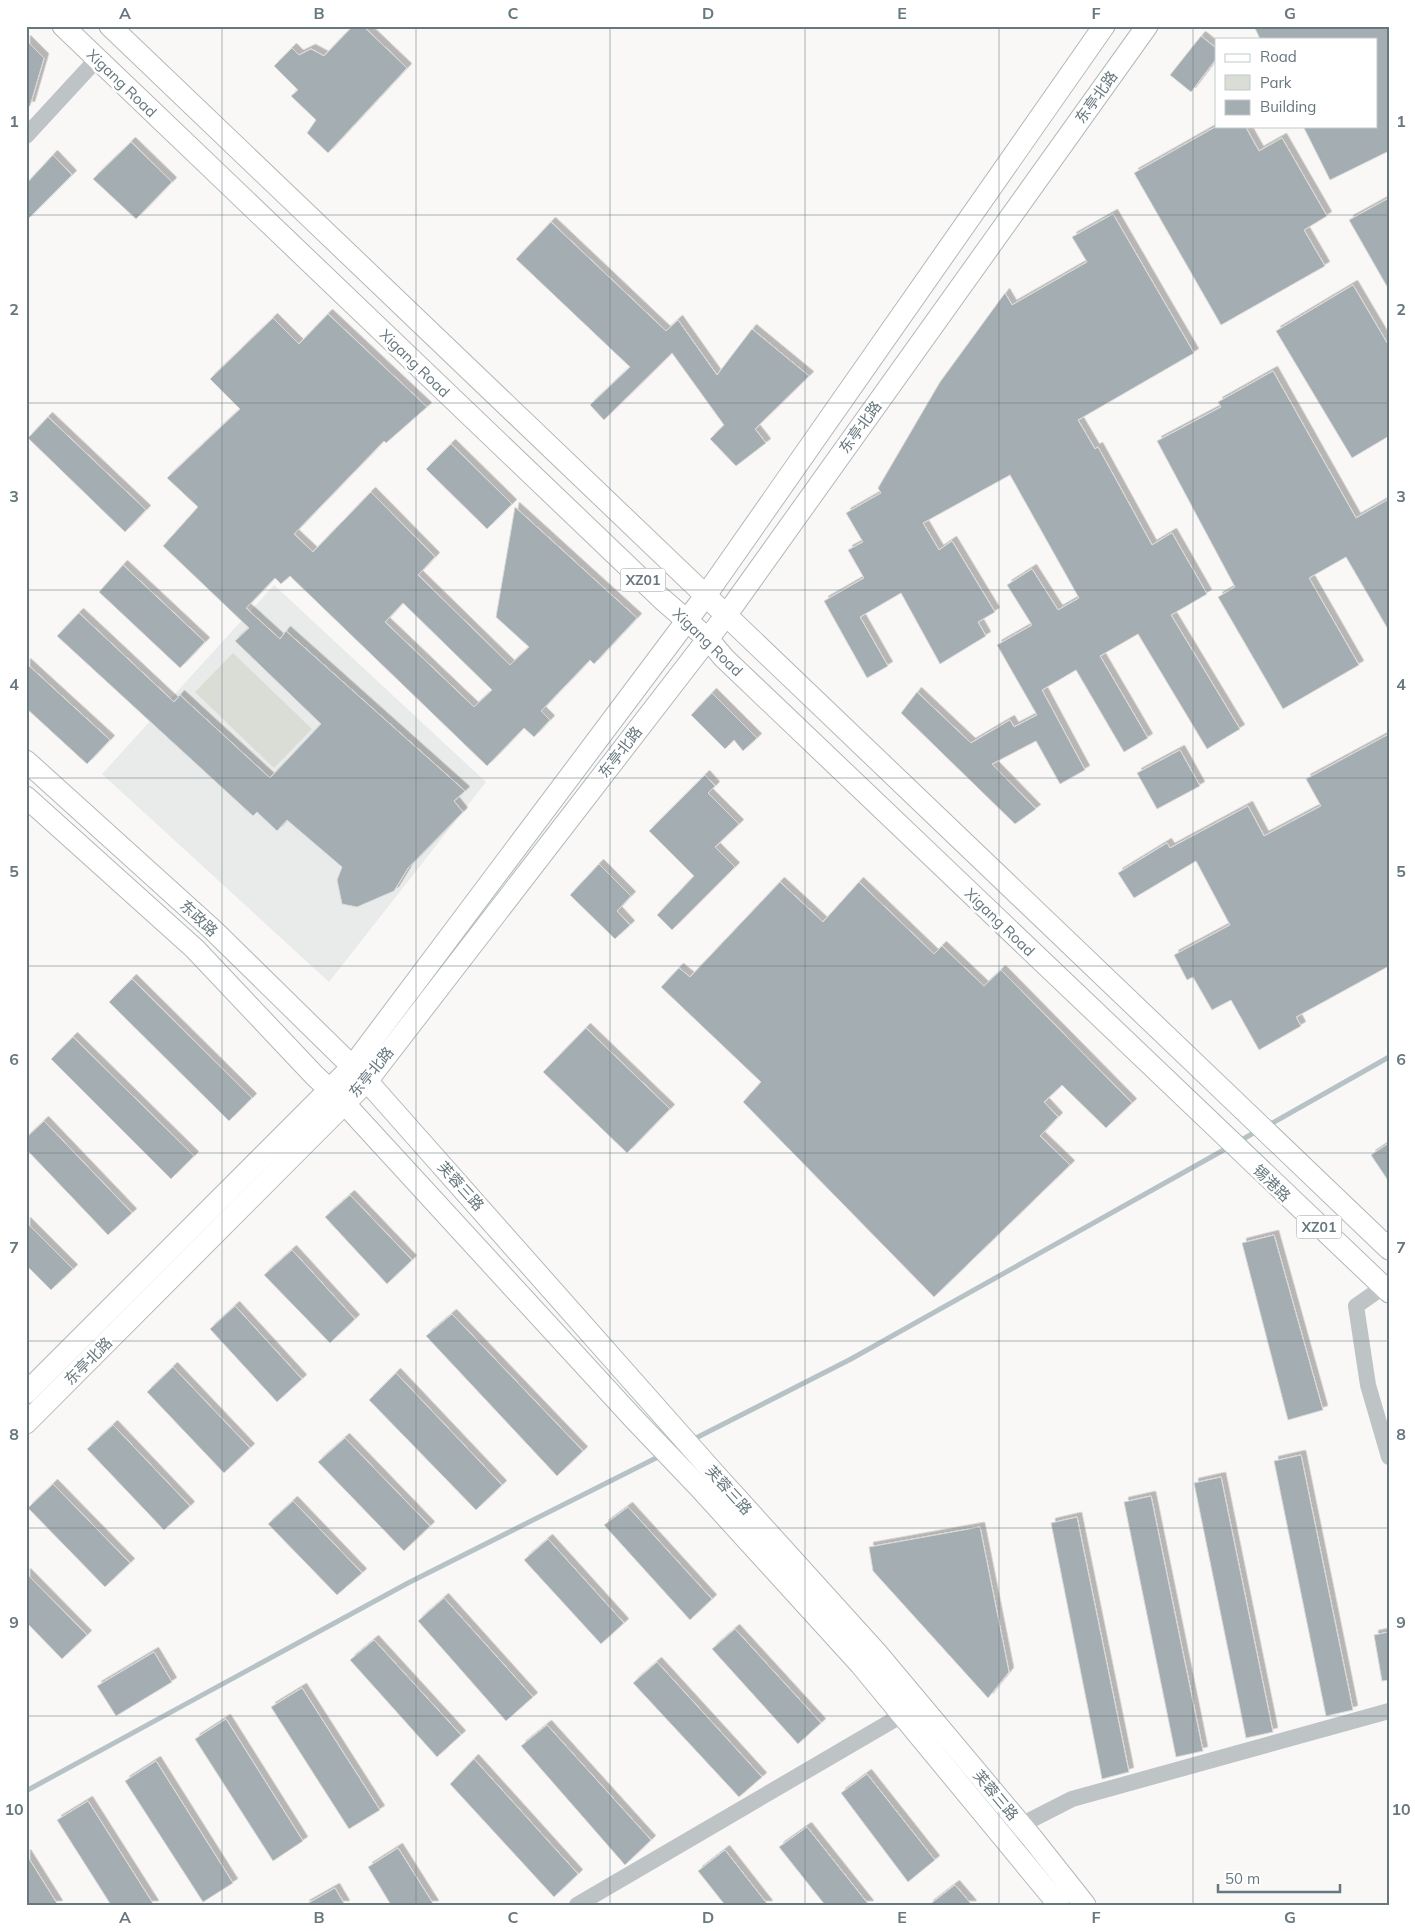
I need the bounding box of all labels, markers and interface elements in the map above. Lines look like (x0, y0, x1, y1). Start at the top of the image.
text: A (119, 3, 131, 23)
text: B (313, 3, 325, 23)
text: C (508, 3, 519, 23)
text: D (702, 3, 714, 23)
text: E (897, 3, 907, 23)
text: F (1091, 3, 1101, 23)
text: G (1284, 3, 1296, 23)
legend (1215, 38, 1378, 128)
street label: Xigang Road (83, 45, 161, 121)
text: Road (1260, 47, 1297, 66)
street label: 东亭北路 (1071, 67, 1121, 127)
text: Park (1260, 73, 1292, 92)
text: Building (1260, 97, 1316, 116)
text: 1 (9, 111, 19, 131)
text: 1 (1396, 111, 1406, 131)
text: 2 (9, 299, 19, 319)
text: 2 (1396, 299, 1406, 319)
street label: Xigang Road (376, 325, 454, 401)
street label: 东亭北路 (835, 397, 885, 457)
text: 3 (9, 486, 19, 506)
text: 3 (1396, 486, 1406, 506)
road number: XZ01 (620, 568, 666, 592)
street label: Xigang Road (669, 604, 747, 680)
text: 4 (9, 674, 19, 694)
text: 4 (1396, 674, 1406, 694)
street label: 东亭北路 (594, 723, 646, 781)
text: 5 (9, 861, 19, 881)
text: 5 (1396, 861, 1406, 881)
street label: Xigang Road (961, 884, 1039, 960)
street label: 东政路 (176, 896, 222, 940)
street label: 东亭北路 (344, 1043, 398, 1101)
text: 6 (9, 1049, 19, 1069)
text: 6 (1396, 1049, 1406, 1069)
street label: 芙蓉三路 (434, 1157, 488, 1215)
street label: 锡港路 (1249, 1161, 1295, 1205)
road number: XZ01 (1296, 1216, 1342, 1238)
text: 7 (9, 1237, 19, 1257)
text: 7 (1396, 1237, 1406, 1257)
street label: 东亭北路 (60, 1333, 116, 1389)
text: 8 (9, 1424, 19, 1444)
text: 8 (1396, 1424, 1406, 1444)
street label: 芙蓉三路 (702, 1461, 756, 1519)
text: 9 (9, 1612, 19, 1632)
text: 9 (1396, 1612, 1406, 1632)
street label: 芙蓉三路 (969, 1766, 1023, 1824)
text: 10 (4, 1799, 24, 1819)
text: 10 (1391, 1799, 1411, 1819)
scale bar (1218, 1861, 1340, 1893)
text: 50 m (1225, 1869, 1260, 1888)
text: A (119, 1907, 131, 1927)
text: B (313, 1907, 325, 1927)
text: C (508, 1907, 519, 1927)
text: D (702, 1907, 714, 1927)
text: E (897, 1907, 907, 1927)
text: F (1091, 1907, 1101, 1927)
text: G (1284, 1907, 1296, 1927)

